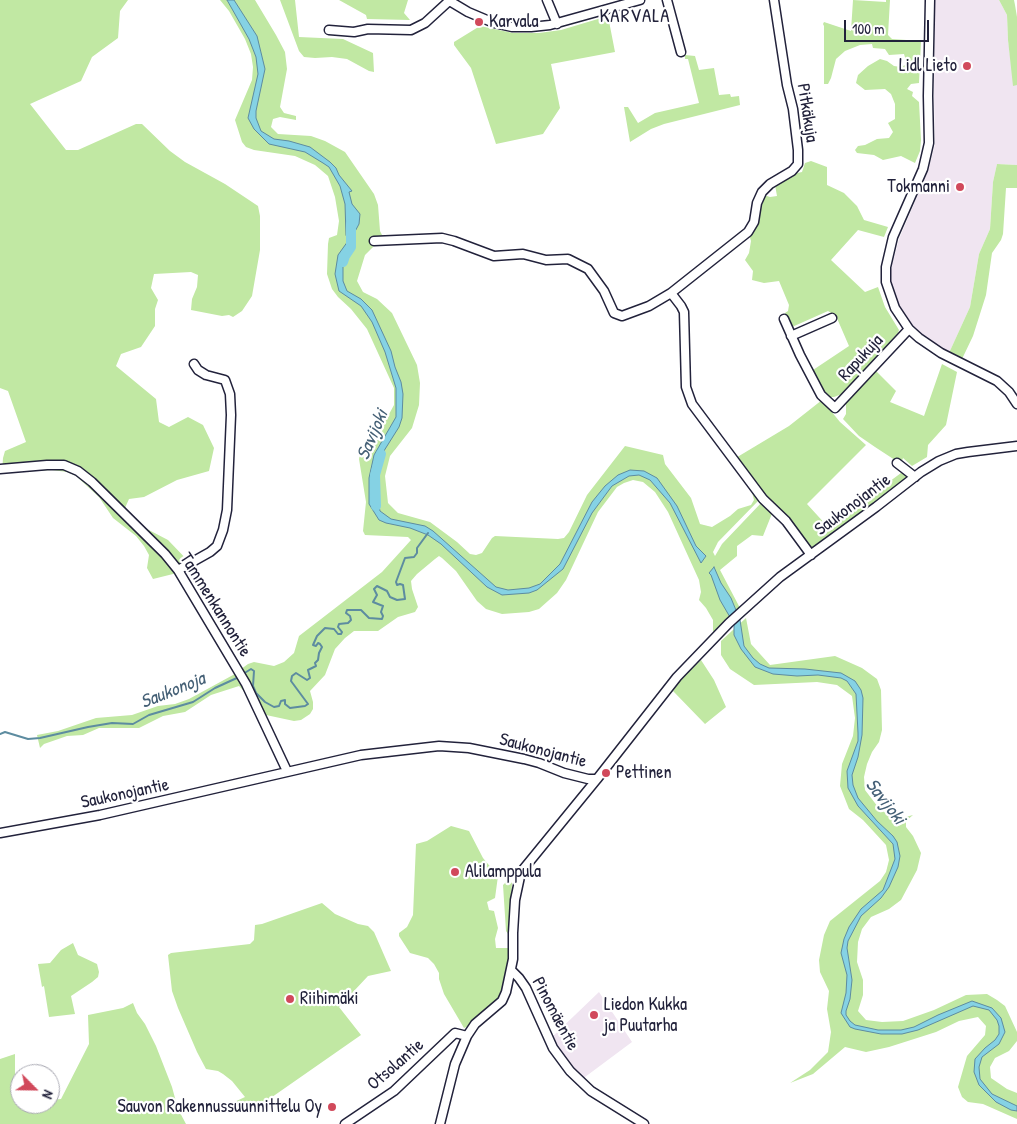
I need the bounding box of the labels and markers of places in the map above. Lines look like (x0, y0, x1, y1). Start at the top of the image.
place label: Karvala (489, 11, 538, 33)
marker: Karvala (473, 16, 485, 28)
place label: Lidl Lieto (899, 55, 957, 77)
marker: Lidl Lieto (961, 60, 973, 72)
place label: Tokmanni (887, 176, 950, 198)
marker: Tokmanni (954, 181, 966, 193)
place label: Pettinen (616, 762, 672, 784)
marker: Pettinen (600, 767, 612, 779)
place label: Alilamppula (465, 861, 541, 883)
marker: Alilamppula (449, 866, 461, 878)
place label: Riihimäki (300, 988, 359, 1010)
marker: Riihimäki (284, 993, 296, 1005)
place label: Liedon Kukka ja Puutarha (604, 994, 687, 1036)
marker: Liedon Kukka ja Puutarha (588, 1009, 600, 1021)
place label: Sauvon Rakennussuunnittelu Oy (118, 1096, 322, 1118)
marker: Sauvon Rakennussuunnittelu Oy (326, 1101, 338, 1113)

